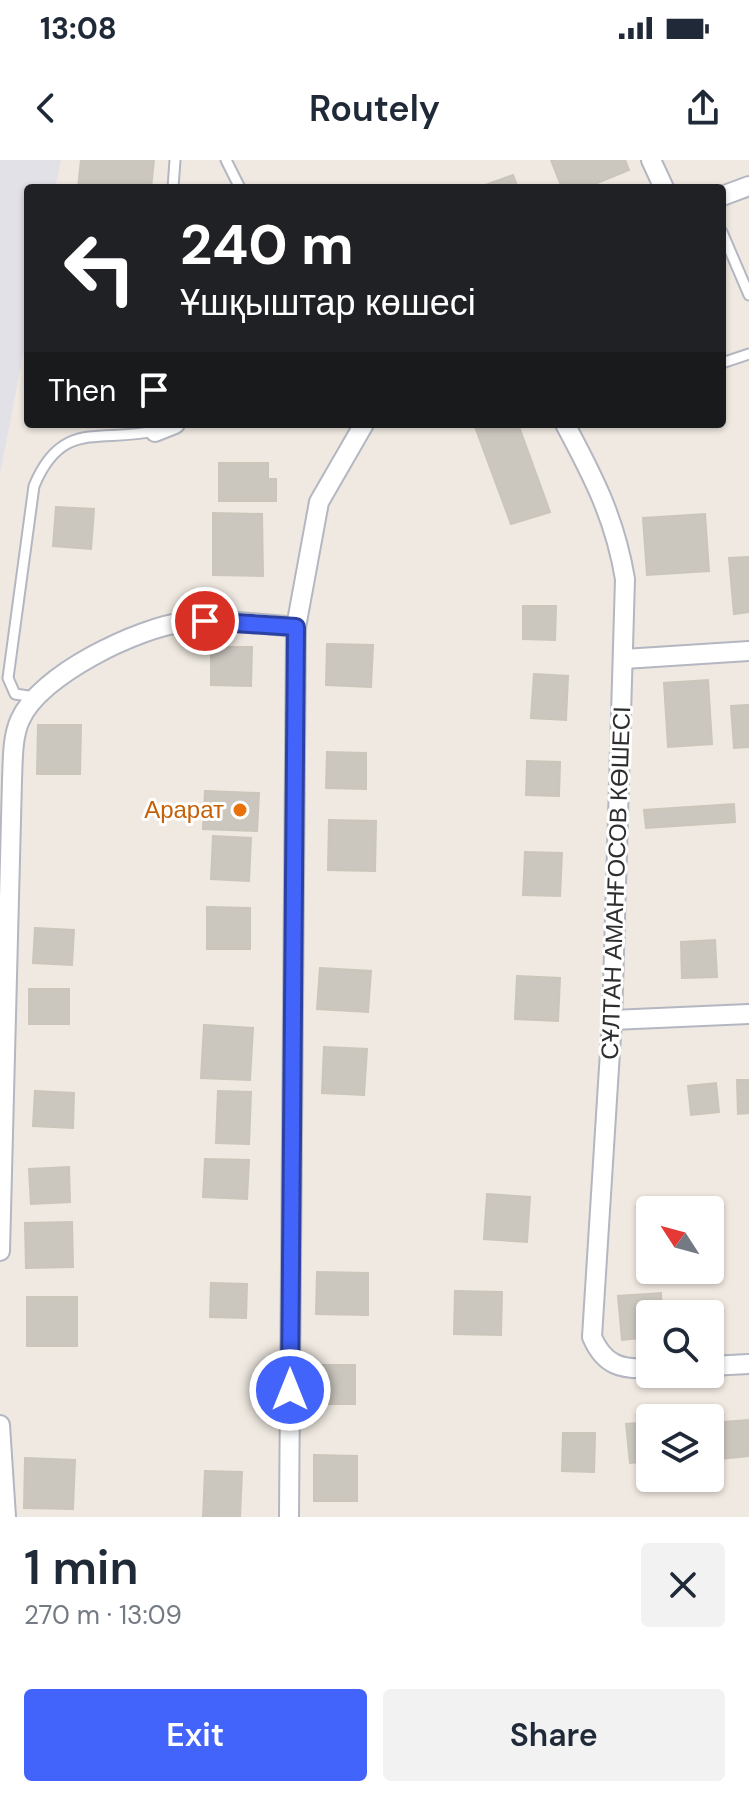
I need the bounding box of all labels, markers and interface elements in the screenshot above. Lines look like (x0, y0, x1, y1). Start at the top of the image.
text: 13:08 (40, 9, 117, 48)
text: Routely (309, 85, 440, 132)
icon: back (24, 86, 68, 130)
icon: share (681, 86, 725, 130)
text: 240 m (180, 208, 354, 281)
icon: left (48, 216, 152, 320)
text: Ұшқыштар көшесі (180, 279, 476, 326)
icon: arrive (132, 368, 176, 412)
text: Then (48, 371, 116, 410)
pin (171, 587, 239, 655)
icon: arrive (183, 599, 227, 643)
street label: СҰЛТАН АМАНҒОСОВ КӨШЕСІ (594, 706, 637, 1060)
place label: Арарат (144, 794, 224, 825)
marker: Арарат (231, 801, 249, 819)
north arrow (636, 1196, 724, 1284)
map controls (636, 1196, 724, 1492)
button: search (636, 1300, 724, 1388)
position arrow (248, 1348, 332, 1432)
button: layers (636, 1404, 724, 1492)
text: 1 min (24, 1536, 139, 1599)
button: close (641, 1543, 725, 1627)
text: 270 m · 13:09 (24, 1598, 182, 1632)
button: Exit (24, 1689, 367, 1781)
button: Share (383, 1689, 725, 1781)

